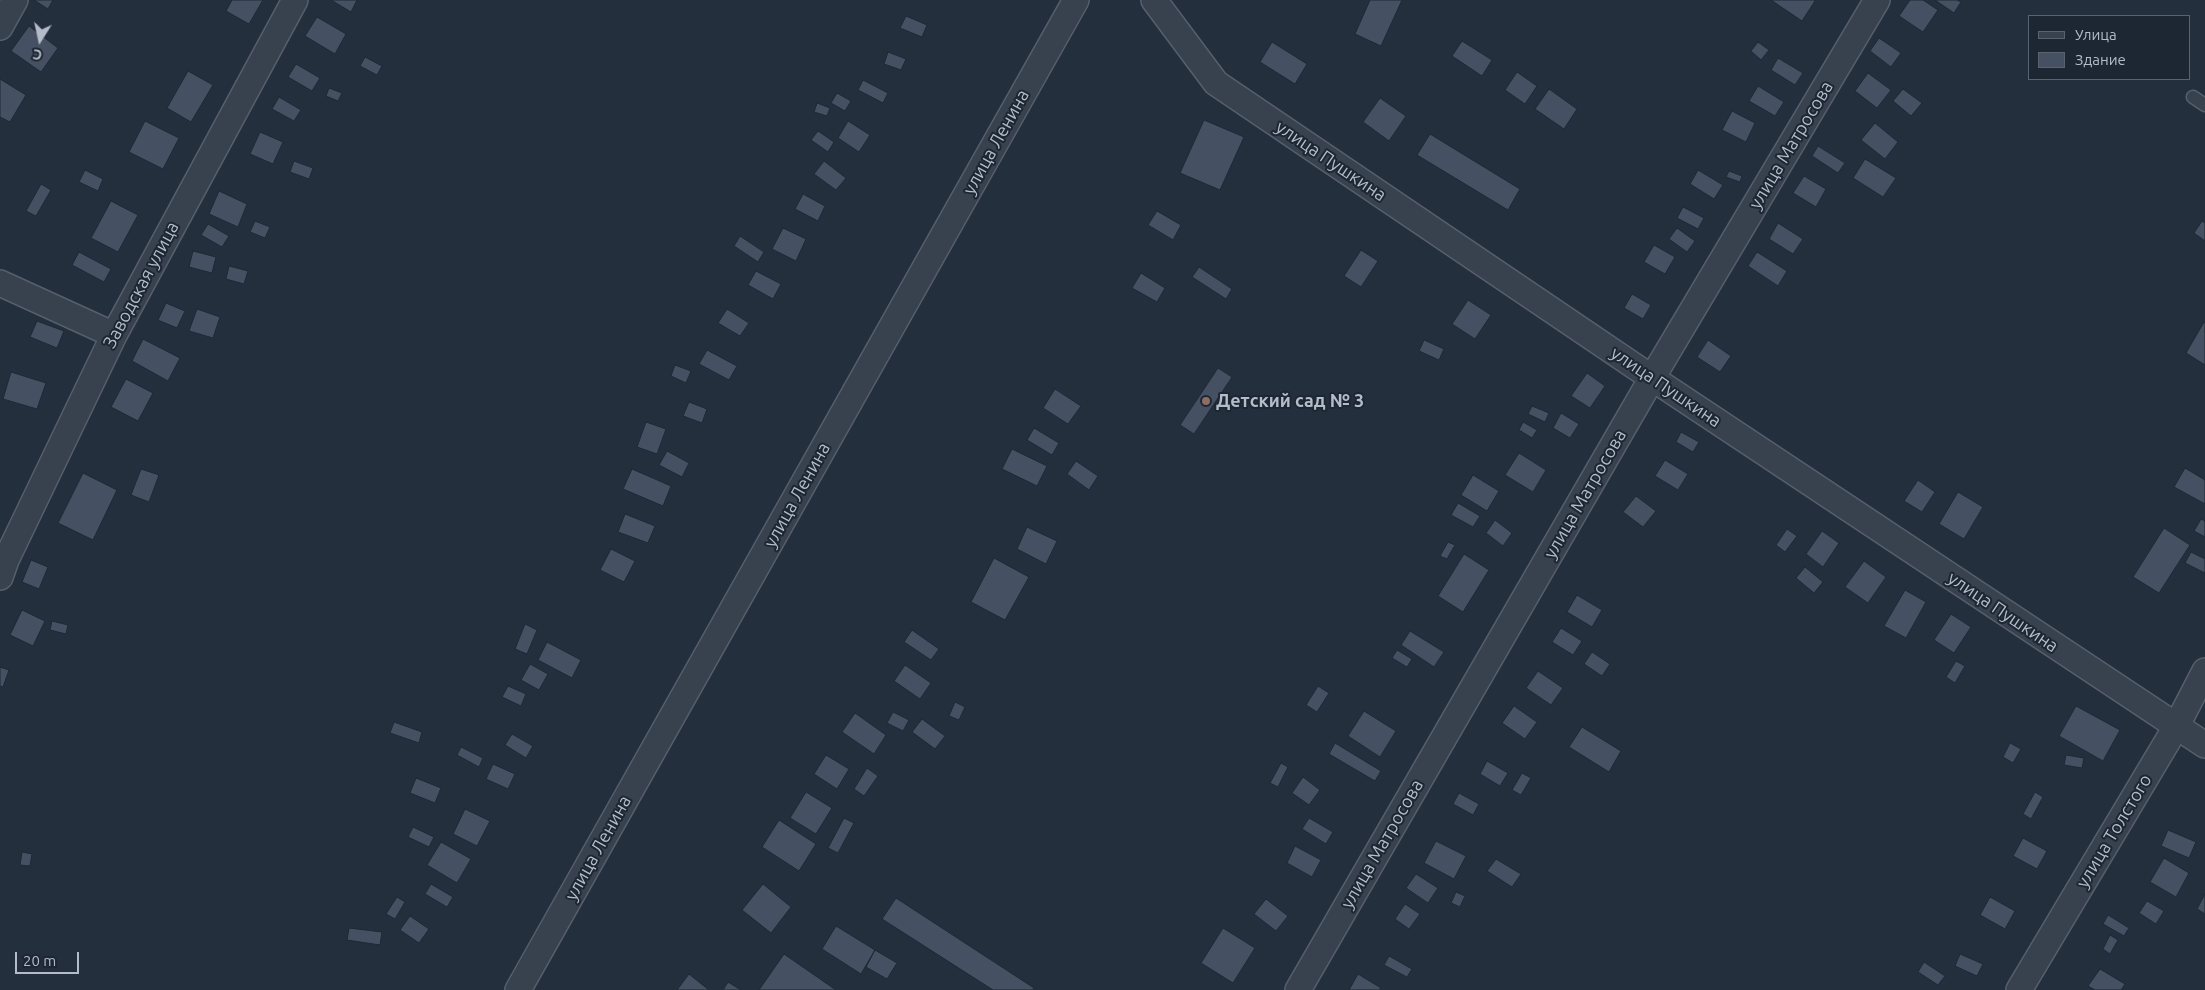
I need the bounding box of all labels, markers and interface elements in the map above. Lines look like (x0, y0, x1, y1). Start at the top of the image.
north arrow (15, 15, 65, 65)
legend (2028, 15, 2190, 80)
text: Улица (2075, 26, 2117, 43)
text: С (32, 46, 43, 63)
text: Здание (2075, 51, 2126, 68)
street label: улица Матросова (1744, 77, 1838, 213)
street label: улица Ленина (958, 86, 1034, 198)
street label: улица Пушкина (1272, 116, 1390, 206)
street label: Заводская улица (99, 218, 183, 352)
street label: улица Пушкина (1607, 342, 1725, 432)
place label: Детский сад № 3 (1216, 390, 1364, 412)
marker: Детский сад № 3 (1200, 395, 1212, 407)
street label: улица Матросова (1539, 426, 1631, 562)
street label: улица Ленина (759, 439, 835, 551)
street label: улица Пушкина (1944, 567, 2062, 657)
street label: улица Толстого (2072, 770, 2156, 892)
street label: улица Матросова (1336, 776, 1428, 912)
street label: улица Ленина (560, 792, 636, 904)
scale bar (18, 942, 81, 974)
text: 20 m (23, 952, 56, 969)

